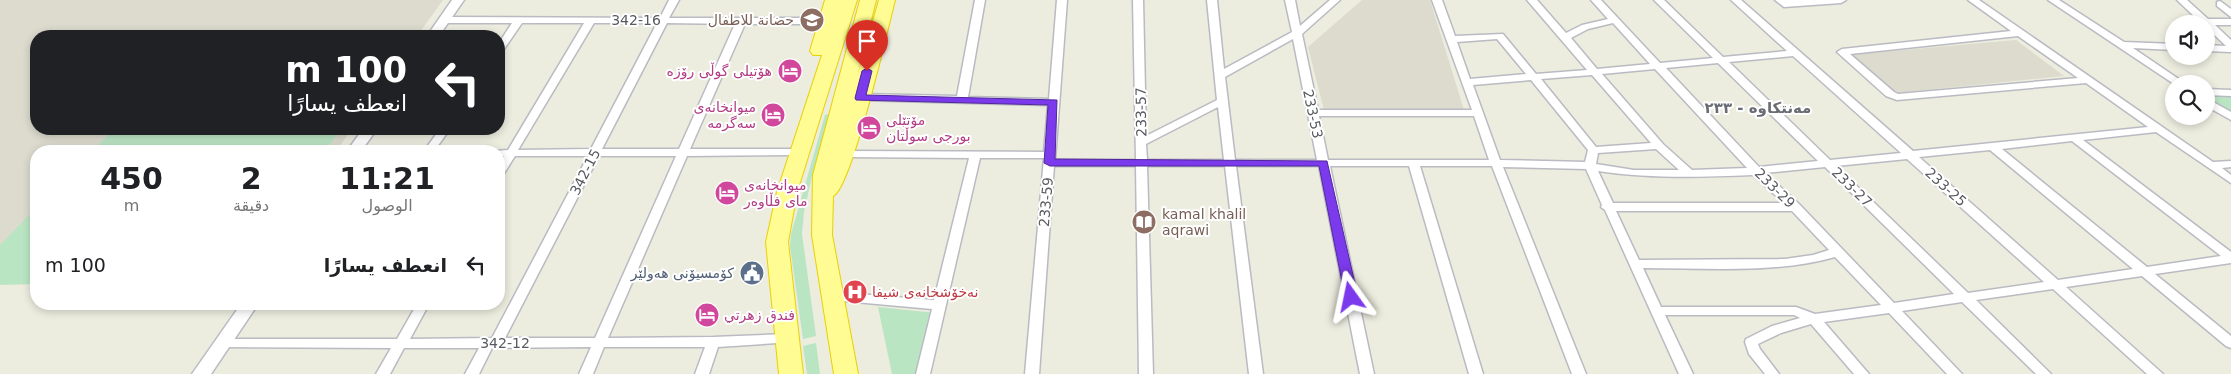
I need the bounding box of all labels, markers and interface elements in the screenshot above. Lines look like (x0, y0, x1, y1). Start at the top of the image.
school or university icon: حضانة للاطفال (799, 7, 825, 33)
street label: 342-16 (611, 12, 661, 28)
place label: حضانة للاطفال (708, 12, 794, 28)
map controls (2165, 15, 2215, 125)
button: sound (2165, 15, 2215, 65)
pin (846, 20, 888, 71)
icon: arrive (853, 27, 881, 55)
text: 100 m (285, 50, 407, 90)
icon: left (425, 50, 490, 115)
hotel icon: هۆتیلی گوڵی رۆزه (777, 58, 803, 84)
place label: هۆتیلی گوڵی رۆزه (667, 62, 772, 80)
button: search (2165, 75, 2215, 125)
street label: 233-57 (1133, 87, 1149, 137)
street label: 233-53 (1300, 88, 1326, 140)
text: انعطف يسارًا (287, 91, 407, 116)
place label: میوانخانەی سەگرمە (694, 99, 756, 132)
district label: مەنتکاوە - ٢٣٣ (1705, 99, 1811, 117)
hotel icon: میوانخانەی سەگرمە (760, 102, 786, 128)
place label: مۆتێلی بورجی سوڵتان (886, 112, 971, 145)
hotel icon: مۆتێلی بورجی سوڵتان (856, 115, 882, 141)
street label: 342-15 (567, 146, 603, 198)
text: 450 (100, 161, 163, 196)
text: 2 (241, 161, 262, 196)
text: 11:21 (339, 161, 435, 196)
street label: 233-27 (1829, 164, 1875, 210)
street label: 233-25 (1922, 164, 1970, 210)
street label: 233-29 (1752, 165, 1798, 211)
place label: میوانخانەی مای فڵاوەر (743, 177, 808, 210)
street label: 233-59 (1036, 177, 1056, 227)
hotel icon: میوانخانەی مای فڵاوەر (714, 180, 740, 206)
text: m (124, 196, 139, 215)
text: دقيقة (233, 196, 269, 215)
text: الوصول (362, 196, 413, 215)
place label: kamal khalil aqrawi (1162, 206, 1246, 238)
library icon: kamal khalil aqrawi (1131, 209, 1157, 235)
icon: left (462, 251, 490, 279)
text: 100 m (45, 254, 106, 276)
text: انعطف يسارًا (324, 254, 447, 276)
public building icon: کۆمسیۆنی هەولێر (739, 260, 765, 286)
place label: کۆمسیۆنی هەولێر (630, 265, 734, 282)
position arrow (1324, 270, 1376, 322)
hospital icon: نەخۆشخانەی شیفا (842, 279, 868, 305)
place label: نەخۆشخانەی شیفا (872, 284, 978, 301)
hotel icon: فندق زهرتي (694, 302, 720, 328)
place label: فندق زهرتي (724, 307, 795, 324)
street label: 342-12 (480, 335, 530, 351)

